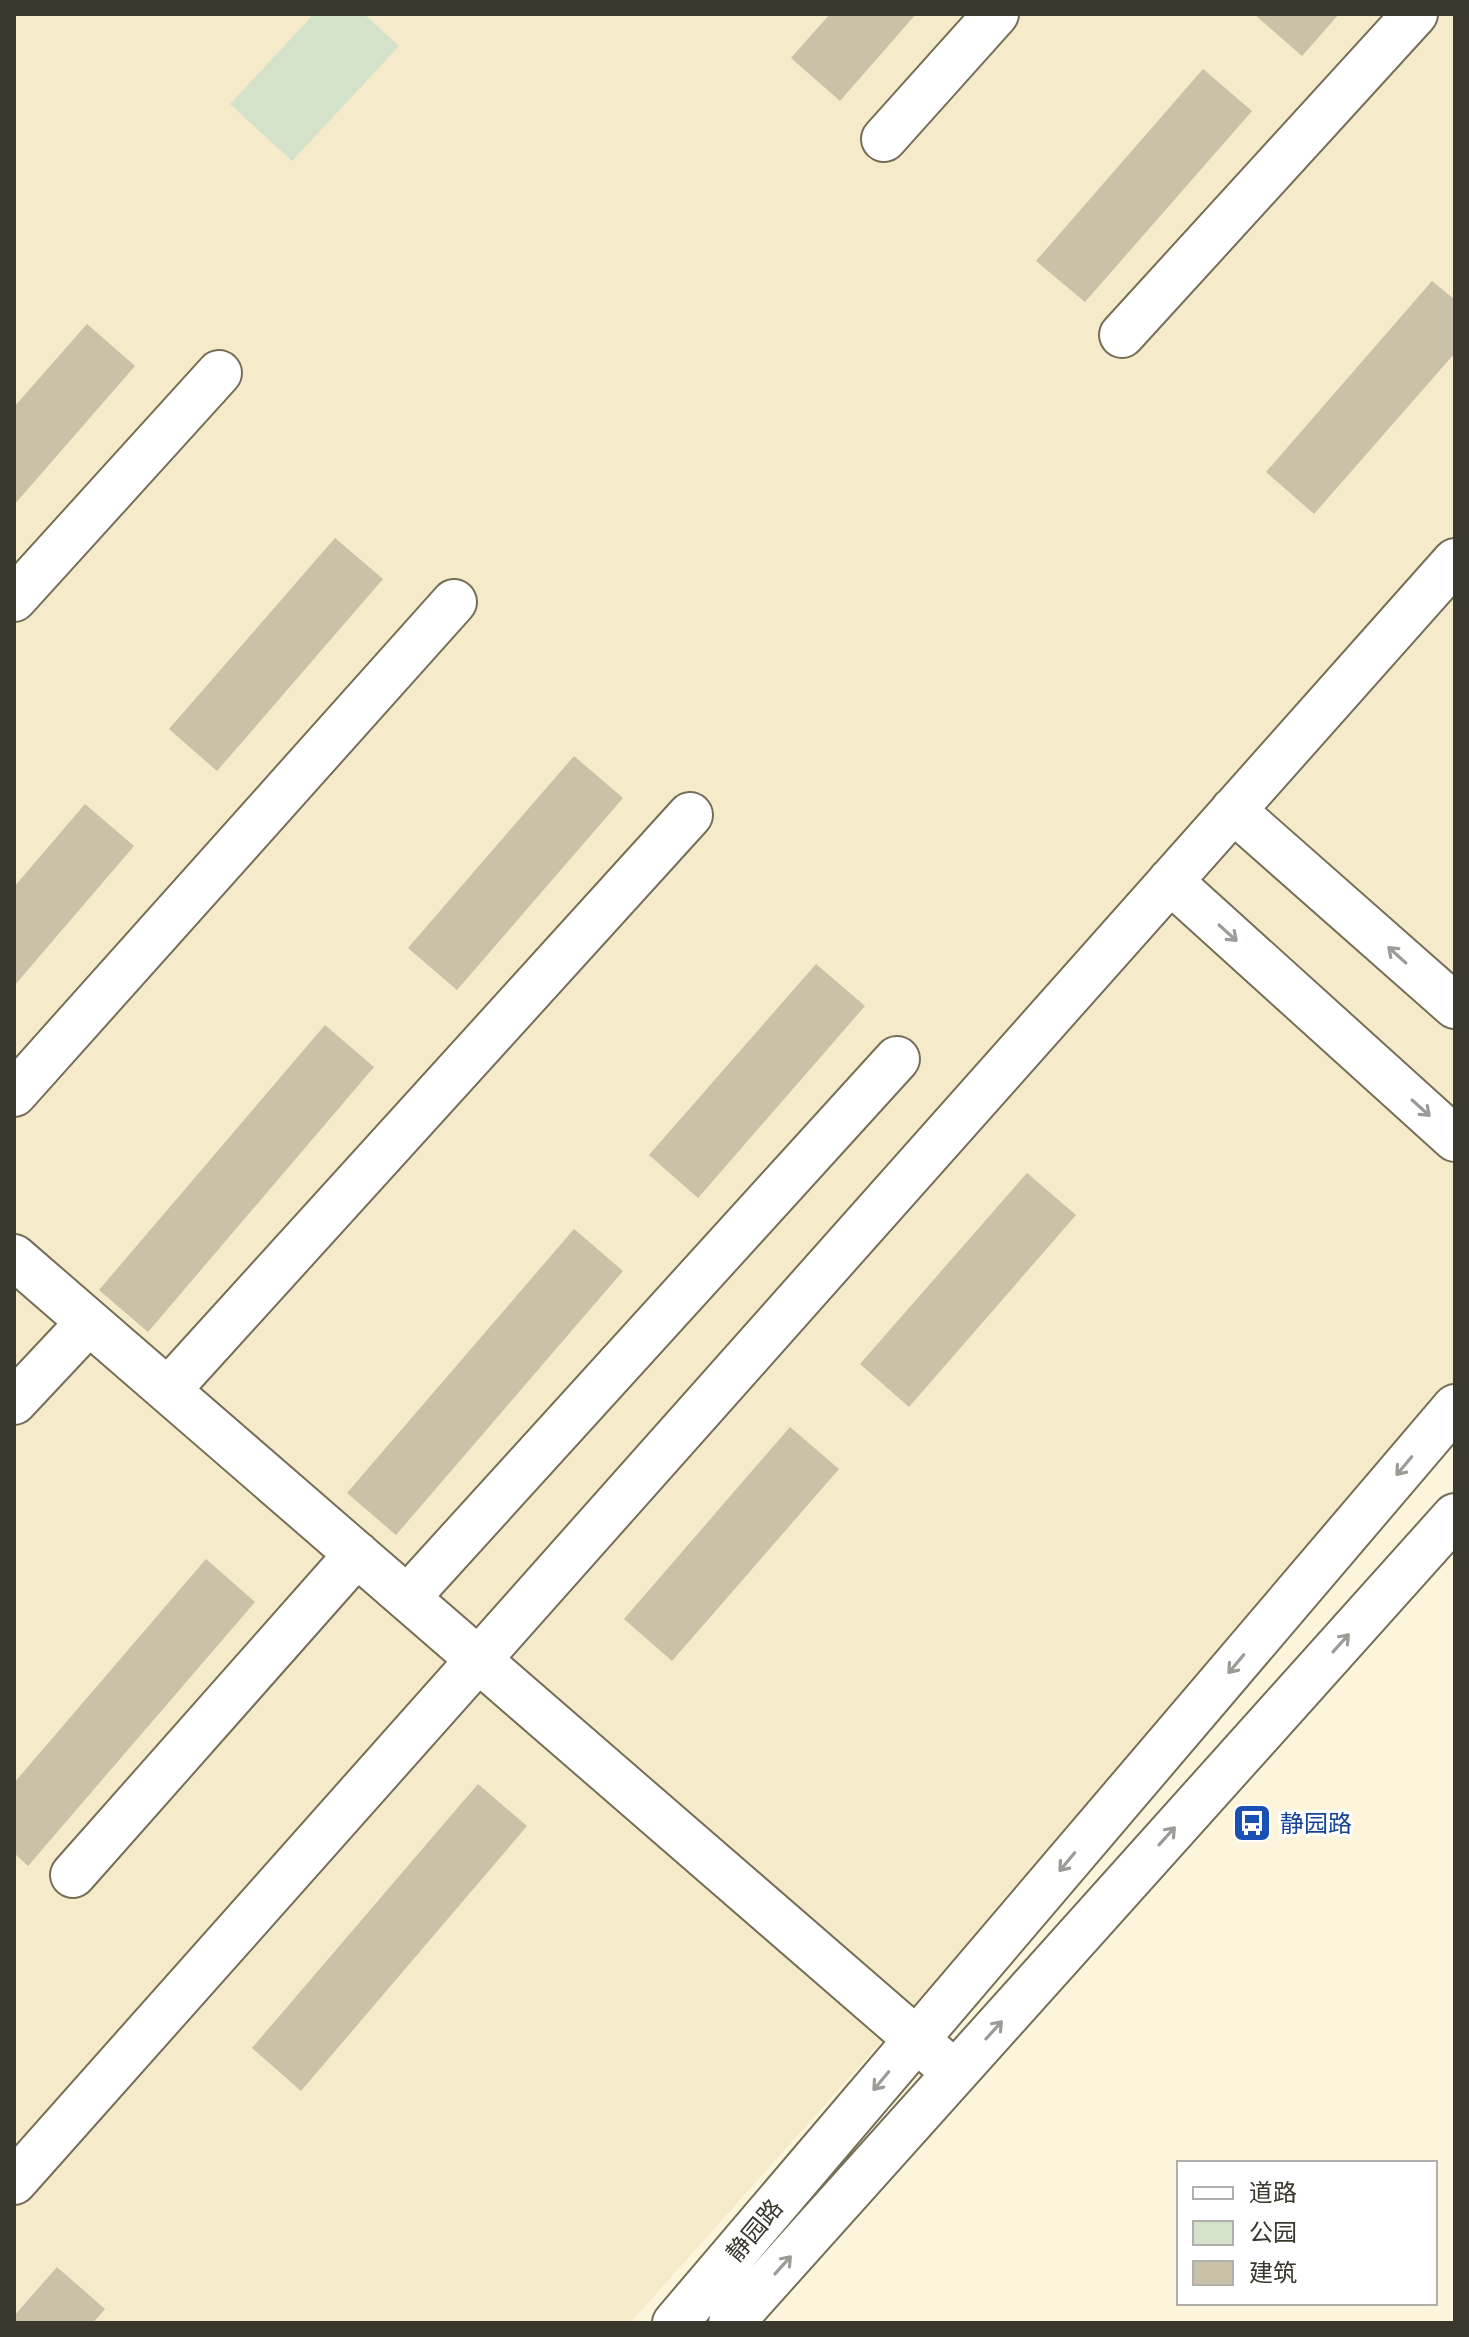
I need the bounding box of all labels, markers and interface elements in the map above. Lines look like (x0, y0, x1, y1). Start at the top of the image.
one-way arrow (1218, 924, 1238, 943)
one-way arrow (1387, 946, 1407, 964)
one-way arrow (1410, 1099, 1430, 1117)
one-way arrow (1396, 1455, 1414, 1476)
one-way arrow (1332, 1633, 1350, 1653)
one-way arrow (1227, 1653, 1245, 1674)
bus stop icon: 静园路 (1231, 1802, 1273, 1844)
place label: 静园路 (1280, 1808, 1352, 1838)
one-way arrow (1158, 1827, 1176, 1847)
one-way arrow (1058, 1851, 1076, 1872)
one-way arrow (984, 2020, 1002, 2040)
one-way arrow (872, 2071, 890, 2091)
legend (1177, 2161, 1437, 2305)
text: 道路 (1249, 2177, 1297, 2207)
street label: 静园路 (719, 2193, 789, 2267)
text: 公园 (1249, 2217, 1297, 2247)
one-way arrow (773, 2255, 792, 2275)
text: 建筑 (1249, 2257, 1297, 2287)

